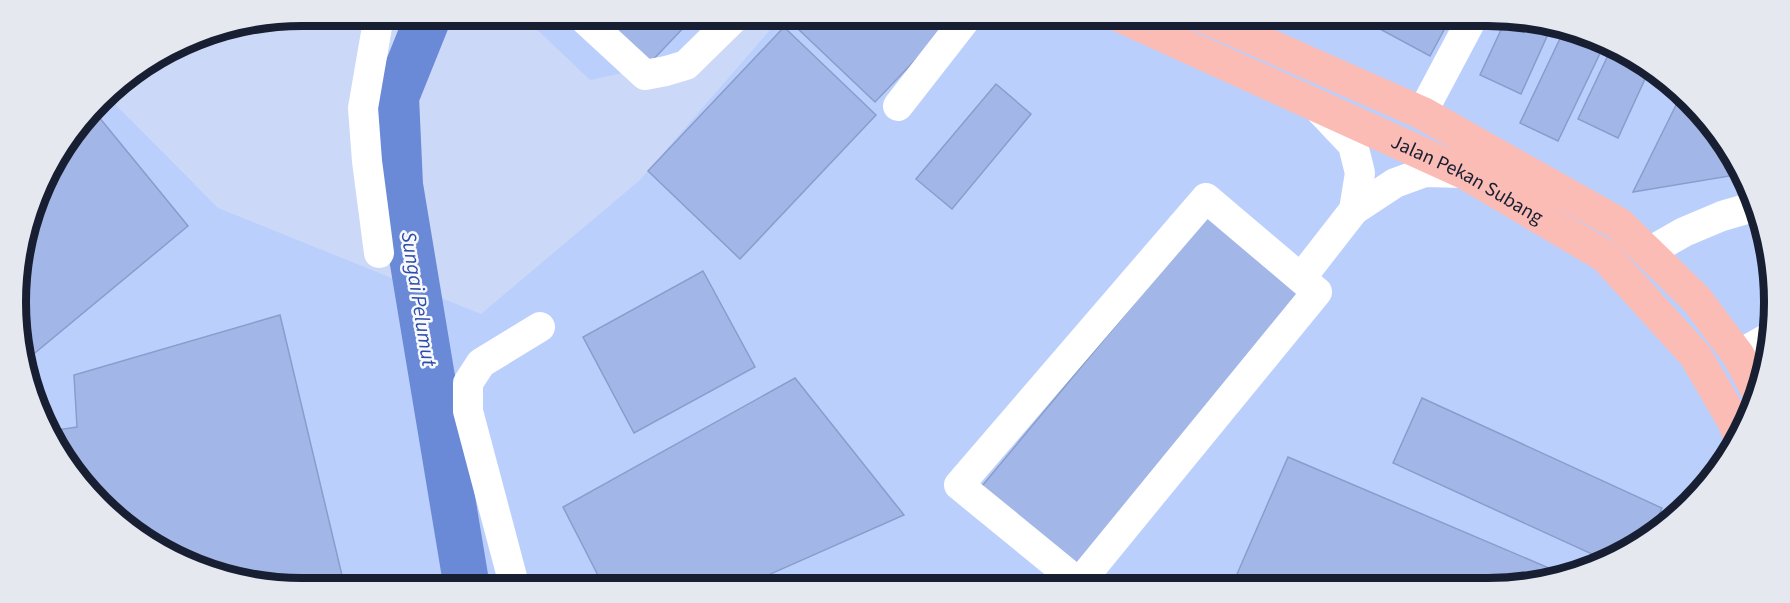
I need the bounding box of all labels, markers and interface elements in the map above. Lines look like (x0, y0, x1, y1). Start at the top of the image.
street label: Jalan Pekan Subang (1386, 128, 1548, 231)
water label: Sungai Pelumut (394, 229, 445, 370)

